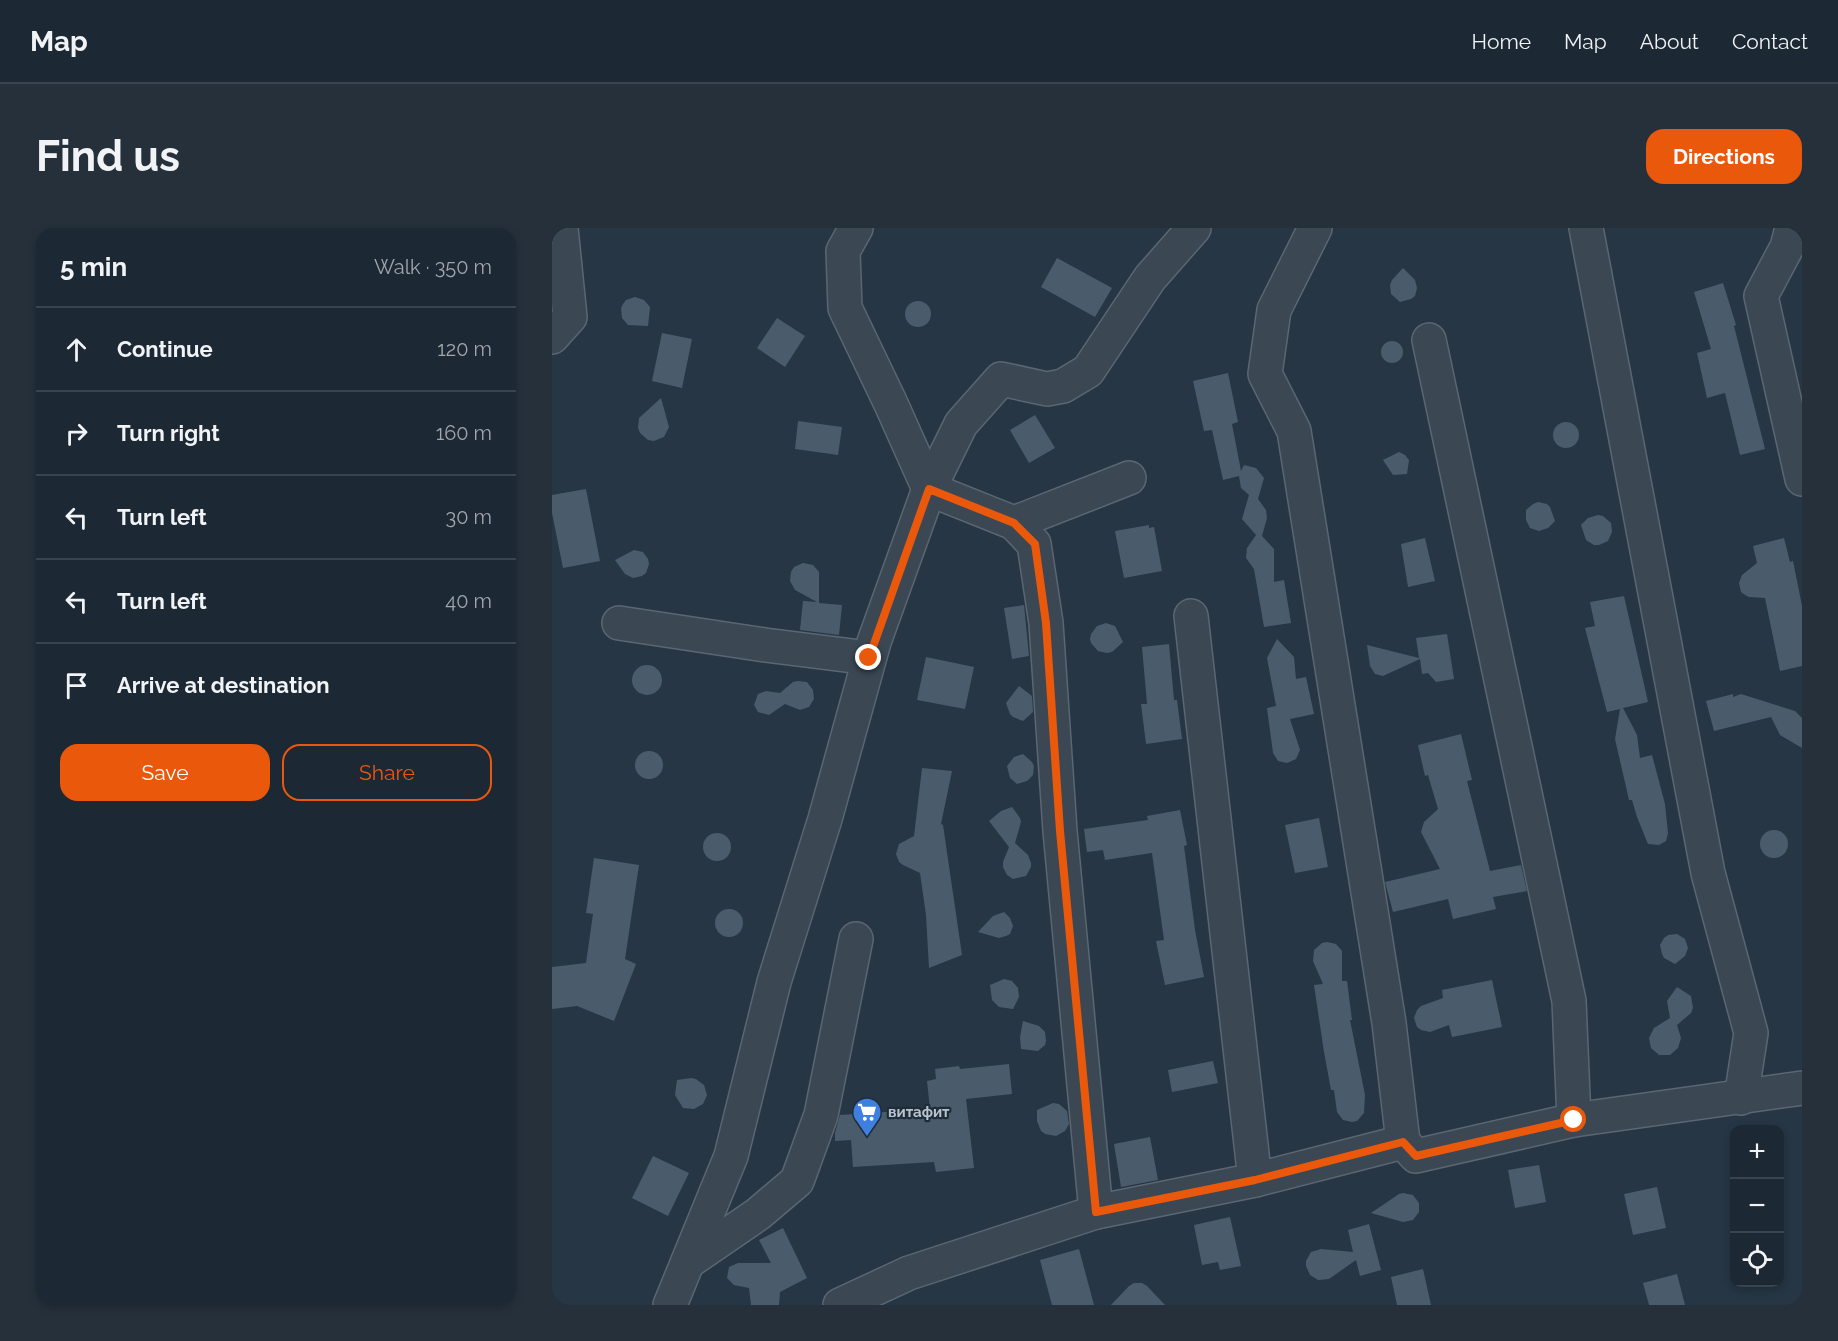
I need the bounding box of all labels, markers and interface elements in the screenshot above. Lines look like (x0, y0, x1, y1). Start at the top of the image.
text: Map (30, 25, 88, 58)
text: Home (1472, 29, 1531, 54)
text: Map (1564, 29, 1607, 54)
text: About (1640, 29, 1699, 54)
text: Contact (1732, 29, 1808, 54)
button: Directions (1646, 129, 1802, 184)
text: Find us (36, 132, 180, 181)
text: 5 min (60, 252, 127, 282)
text: Walk · 350 m (374, 255, 492, 279)
icon: ahead (60, 333, 93, 366)
text: Continue (117, 336, 213, 362)
text: 120 m (437, 337, 492, 361)
icon: right (60, 417, 93, 450)
text: Turn right (117, 420, 220, 446)
text: 160 m (436, 421, 492, 445)
icon: left (60, 501, 93, 534)
text: Turn left (117, 504, 207, 530)
text: 30 m (446, 505, 492, 529)
icon: left (60, 585, 93, 618)
text: Turn left (117, 588, 207, 614)
text: 40 m (445, 589, 492, 613)
route end (855, 644, 881, 670)
icon: arrive (60, 669, 93, 702)
text: Arrive at destination (117, 672, 330, 698)
button: Save (60, 744, 270, 801)
button: Share (282, 744, 492, 801)
supermarket icon: витафит (851, 1096, 883, 1138)
place label: витафит (888, 1103, 950, 1121)
route start (1560, 1106, 1586, 1132)
map controls (1730, 1125, 1784, 1287)
button: + (1730, 1125, 1784, 1179)
button: − (1730, 1179, 1784, 1233)
button: locate (1730, 1233, 1784, 1287)

